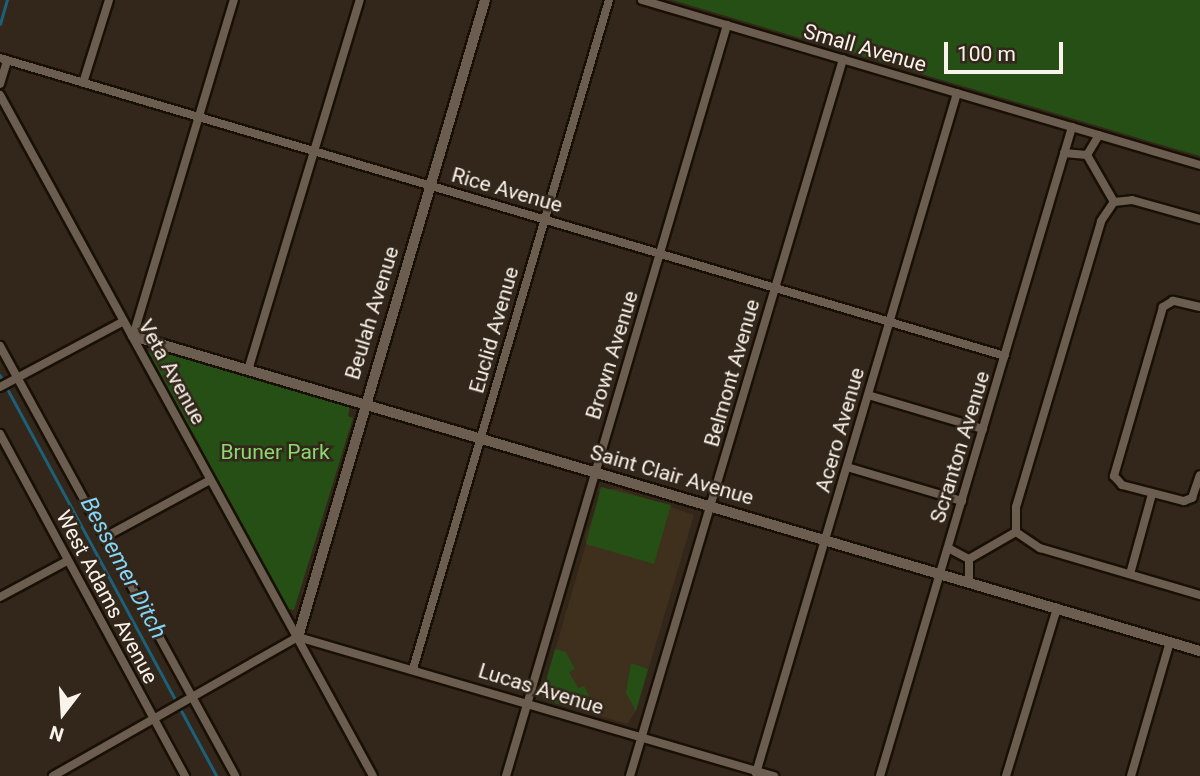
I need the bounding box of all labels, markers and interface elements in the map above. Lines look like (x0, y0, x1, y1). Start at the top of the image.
street label: Small Avenue (801, 18, 929, 78)
scale bar (948, 28, 1067, 72)
text: 100 m (957, 42, 1016, 66)
street label: Rice Avenue (449, 162, 565, 218)
street label: Beulah Avenue (340, 243, 404, 383)
street label: Euclid Avenue (464, 264, 524, 396)
street label: Brown Avenue (580, 288, 644, 422)
street label: Belmont Avenue (699, 296, 765, 450)
street label: Veta Avenue (133, 315, 211, 429)
street label: Acero Avenue (810, 365, 870, 495)
street label: Scranton Avenue (925, 368, 995, 526)
park label: Bruner Park (220, 439, 330, 465)
street label: Saint Clair Avenue (587, 440, 757, 510)
water label: Bessemer Ditch (74, 492, 172, 644)
street label: West Adams Avenue (51, 506, 163, 688)
street label: Lucas Avenue (475, 658, 607, 720)
north arrow (28, 678, 98, 748)
text: N (47, 721, 66, 747)

